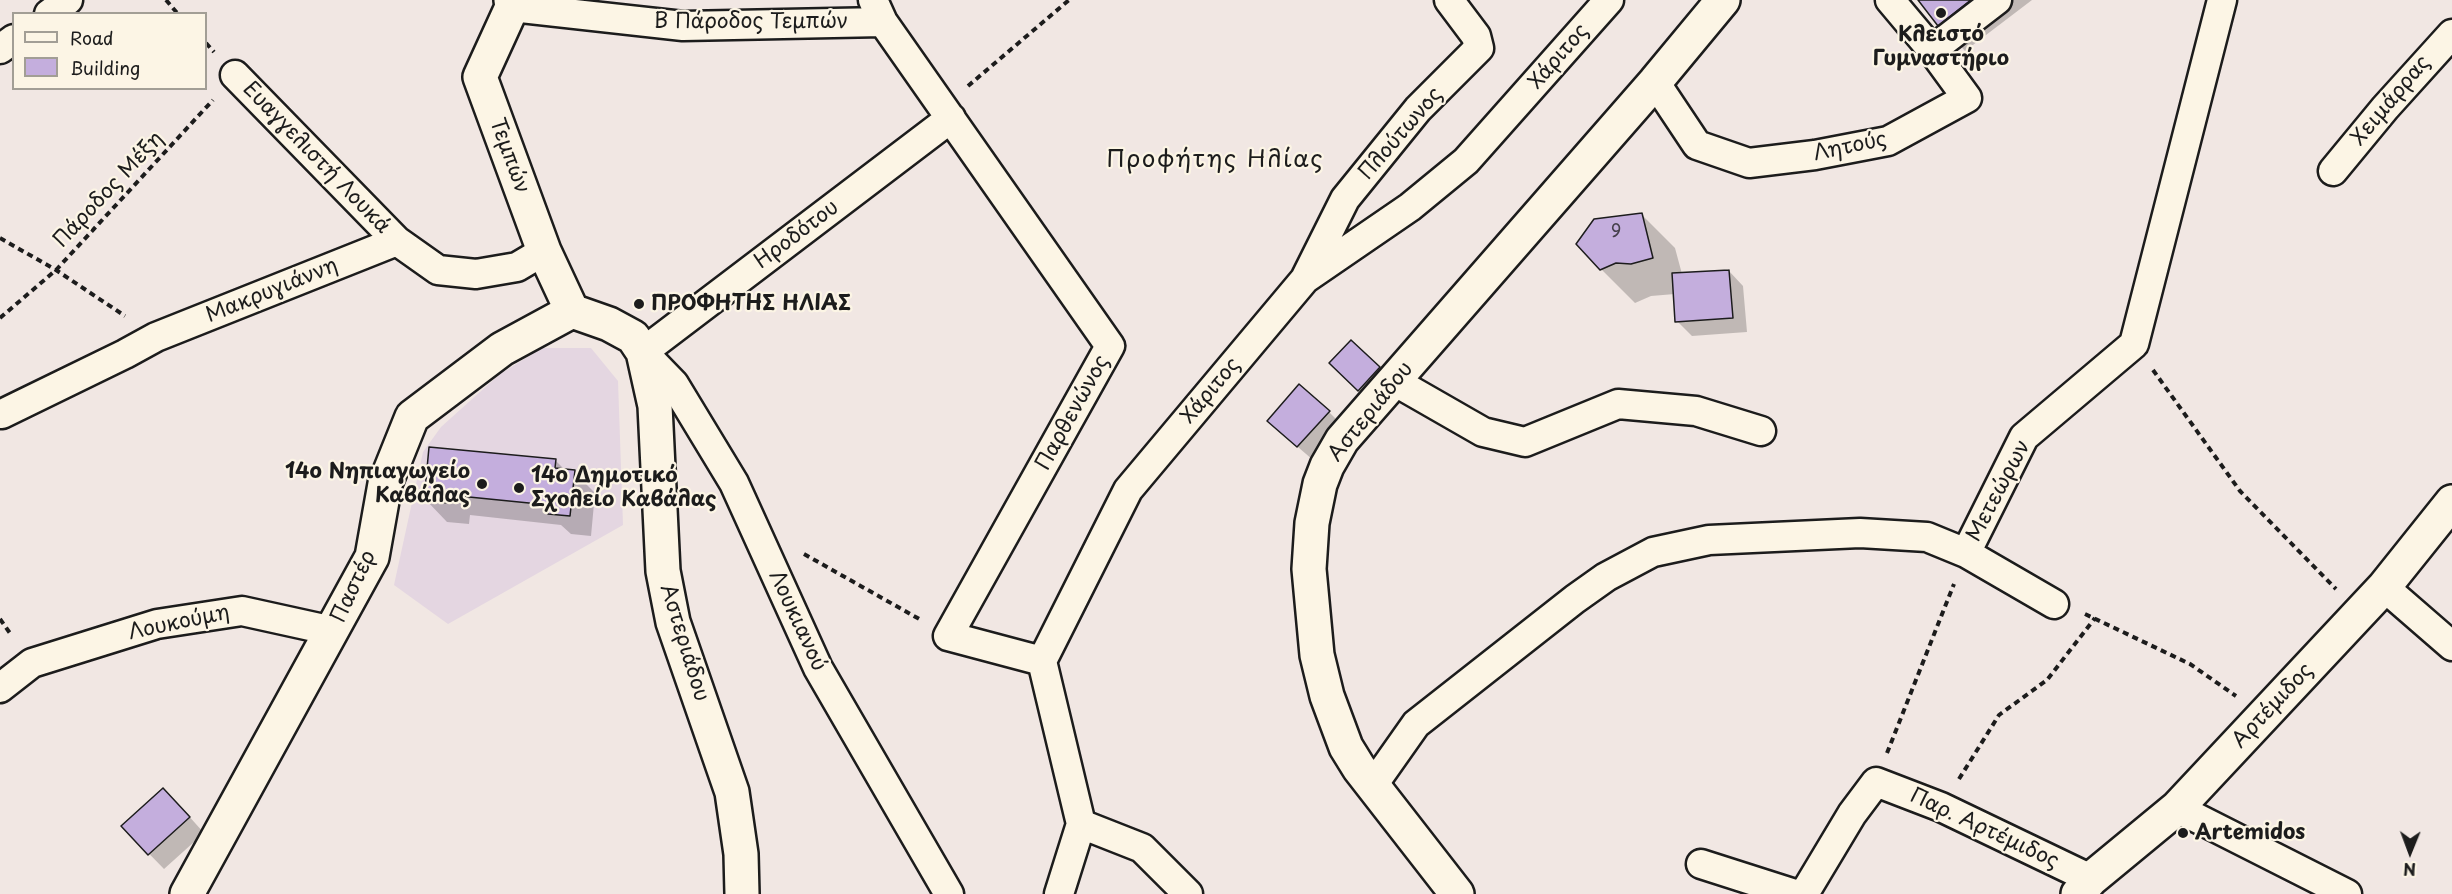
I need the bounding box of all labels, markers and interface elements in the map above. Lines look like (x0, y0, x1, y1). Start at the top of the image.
marker: Κλειστό Γυμναστήριο (1934, 6, 1948, 20)
street label: Β Πάροδος Τεμπών (654, 9, 848, 35)
legend (12, 12, 207, 90)
street label: Χάριτος (1524, 19, 1594, 95)
place label: Κλειστό Γυμναστήριο (1873, 22, 2009, 72)
text: Road (70, 24, 114, 51)
street label: Χειμάρρας (2346, 51, 2436, 151)
text: Building (70, 54, 140, 81)
street label: Ευαγγελιστή Λουκά (237, 77, 395, 239)
street label: Πλούτωνος (1354, 83, 1448, 185)
street label: Τεμπών (484, 115, 534, 197)
street label: Πάροδος Μέξη (49, 127, 169, 253)
street label: Λητούς (1811, 127, 1889, 167)
district label: Προφήτης Ηλίας (1106, 146, 1324, 174)
street label: Ηροδότου (750, 195, 844, 275)
house number: 9 (1611, 221, 1621, 243)
street label: Μακρυγιάννη (202, 253, 342, 329)
place label: ΠΡΟΦΗΤΗΣ ΗΛΙΑΣ (651, 291, 851, 317)
marker: ΠΡΟΦΗΤΗΣ ΗΛΙΑΣ (632, 297, 646, 311)
street label: Παρθενώνος (1031, 351, 1115, 475)
street label: Χάριτος (1176, 353, 1246, 429)
street label: Αστεριάδου (1323, 357, 1419, 467)
street label: Μετεώρων (1962, 436, 2036, 546)
place label: 14ο Νηπιαγωγείο Καβάλας (285, 459, 470, 509)
place label: 14ο Δημοτικό Σχολείο Καβάλας (531, 463, 716, 513)
marker: 14ο Νηπιαγωγείο Καβάλας (475, 477, 489, 491)
marker: 14ο Δημοτικό Σχολείο Καβάλας (512, 481, 526, 495)
street label: Παστέρ (326, 547, 382, 627)
street label: Λουκιανού (763, 567, 831, 675)
street label: Αστεριάδου (654, 581, 714, 705)
street label: Λουκούμη (126, 600, 232, 646)
street label: Αρτέμιδος (2227, 658, 2319, 754)
street label: Παρ. Αρτέμιδος (1906, 783, 2062, 875)
place label: Artemidos (2195, 820, 2305, 846)
north arrow (2380, 822, 2440, 882)
marker: Artemidos (2176, 826, 2190, 840)
text: N (2403, 858, 2416, 882)

